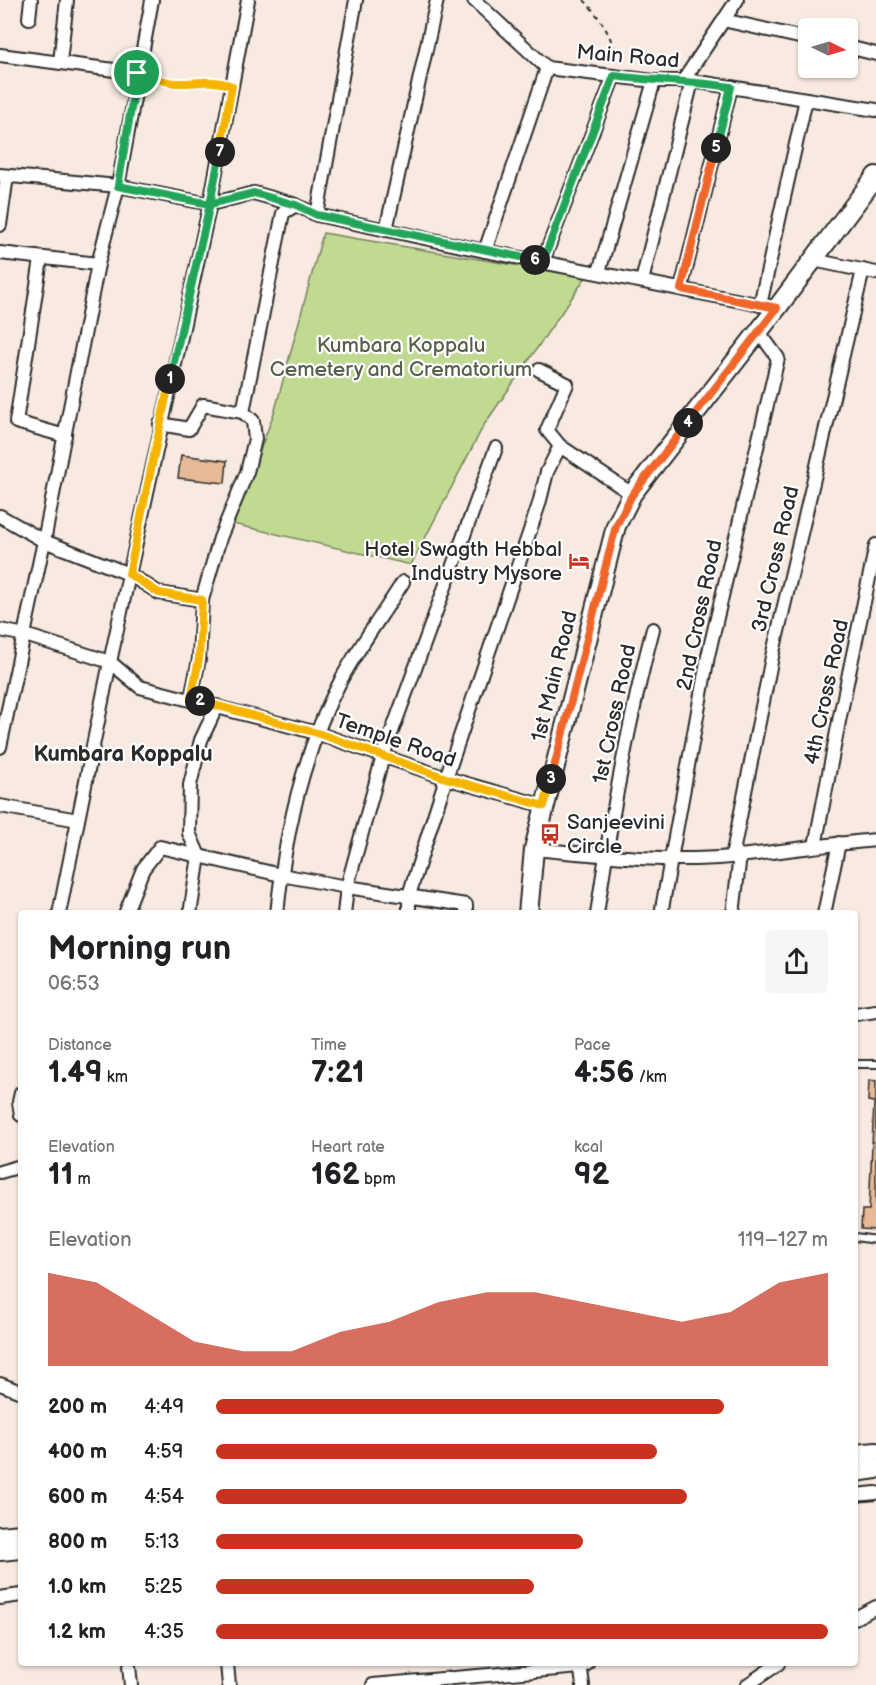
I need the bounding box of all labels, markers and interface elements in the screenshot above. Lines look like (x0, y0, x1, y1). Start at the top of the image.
north arrow (798, 18, 858, 78)
map controls (798, 18, 858, 78)
street label: Main Road (575, 40, 680, 73)
pin (111, 47, 162, 98)
icon: arrive (120, 56, 153, 89)
pin: 5 (701, 133, 731, 163)
pin: 7 (205, 137, 235, 167)
text: 5 (711, 138, 721, 157)
text: 7 (216, 142, 224, 161)
pin: 6 (520, 245, 550, 275)
text: 6 (530, 250, 540, 269)
park label: Kumbara Koppalu Cemetery and Crematorium (270, 333, 532, 382)
pin: 1 (155, 364, 185, 394)
text: 1 (167, 369, 173, 388)
pin: 4 (673, 408, 703, 438)
text: 4 (683, 413, 693, 432)
street label: 3rd Cross Road (747, 484, 804, 635)
place label: Hotel Swagth Hebbal Industry Mysore (364, 537, 562, 586)
street label: 2nd Cross Road (671, 538, 728, 693)
hotel icon: Hotel Swagth Hebbal Industry Mysore (567, 549, 591, 573)
street label: 1st Main Road (526, 608, 583, 744)
street label: 4th Cross Road (799, 617, 854, 767)
street label: 1st Cross Road (588, 642, 641, 786)
pin: 2 (185, 686, 215, 716)
text: 2 (195, 691, 205, 710)
street label: Temple Road (332, 708, 459, 773)
district label: Kumbara Koppalu (33, 741, 213, 768)
pin: 3 (536, 764, 566, 794)
text: 3 (546, 769, 556, 788)
place label: Sanjeevini Circle (567, 810, 665, 859)
bus stop icon: Sanjeevini Circle (538, 822, 562, 846)
text: Morning run (48, 929, 231, 969)
button: share (765, 930, 828, 993)
text: 06:53 (48, 972, 100, 996)
text: Distance (48, 1036, 112, 1055)
text: Time (311, 1036, 346, 1055)
text: Pace (574, 1036, 610, 1055)
text: 1.49 (48, 1055, 102, 1091)
text: 7:21 (311, 1055, 365, 1091)
text: 4:56 (574, 1055, 634, 1091)
text: km (102, 1068, 128, 1087)
text: /km (634, 1068, 667, 1087)
text: Elevation (48, 1138, 115, 1157)
text: Heart rate (311, 1138, 385, 1157)
text: kcal (574, 1138, 603, 1157)
text: 11 (48, 1157, 73, 1193)
text: 162 (311, 1157, 360, 1193)
text: 92 (574, 1157, 610, 1193)
text: m (73, 1170, 91, 1189)
text: bpm (360, 1170, 396, 1189)
text: Elevation (48, 1228, 131, 1252)
text: 119–127 m (738, 1228, 828, 1252)
text: 200 m (48, 1395, 107, 1419)
text: 4:49 (144, 1395, 184, 1419)
text: 400 m (48, 1440, 107, 1464)
text: 4:59 (144, 1440, 183, 1464)
text: 600 m (48, 1485, 108, 1509)
text: 4:54 (144, 1485, 184, 1509)
text: 800 m (48, 1530, 107, 1554)
text: 5:13 (144, 1530, 180, 1554)
text: 1.0 km (48, 1575, 106, 1599)
text: 5:25 (144, 1575, 183, 1599)
text: 1.2 km (48, 1620, 106, 1644)
text: 4:35 (144, 1620, 184, 1644)

